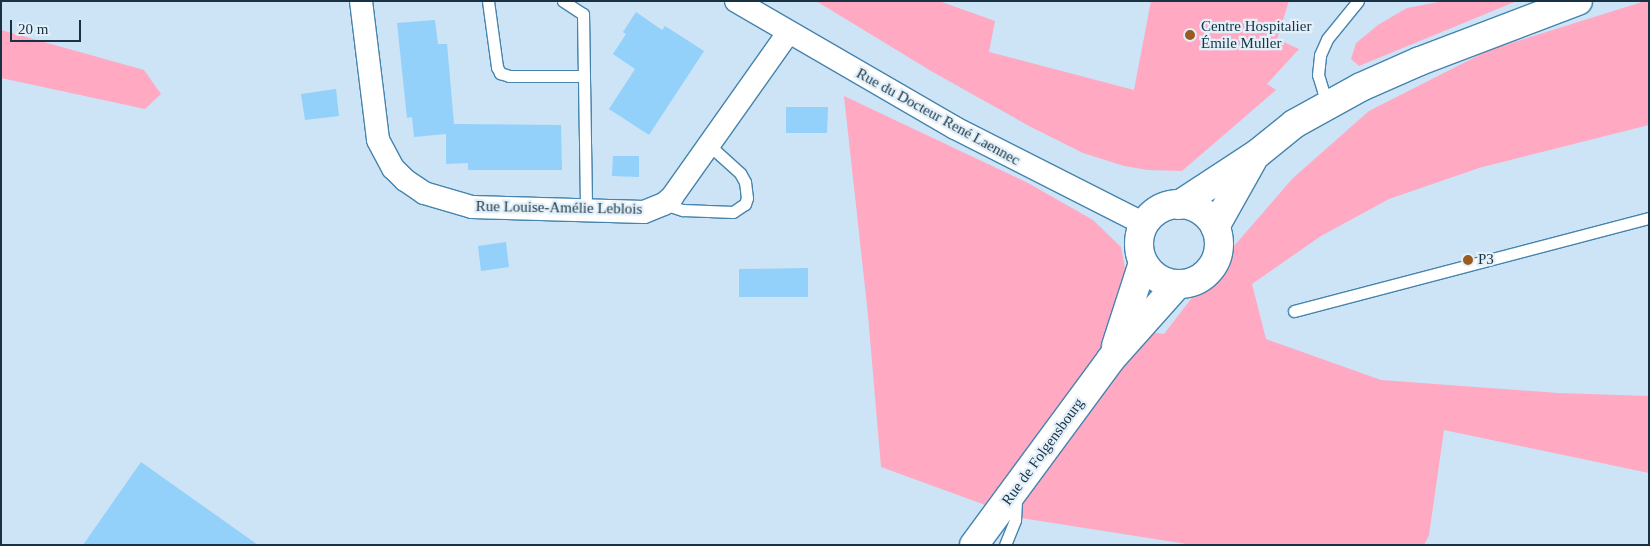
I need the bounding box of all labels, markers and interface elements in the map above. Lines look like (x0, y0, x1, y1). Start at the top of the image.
scale bar (12, 10, 84, 42)
place label: Centre Hospitalier Émile Muller (1201, 17, 1311, 52)
text: 20 m (18, 21, 48, 37)
marker: Centre Hospitalier Émile Muller (1183, 28, 1197, 42)
street label: Rue du Docteur René Laennec (853, 65, 1023, 169)
street label: Rue Louise-Amélie Leblois (476, 198, 642, 218)
place label: P3 (1478, 251, 1494, 269)
marker: P3 (1462, 254, 1474, 266)
street label: Rue de Folgensbourg (998, 395, 1088, 509)

